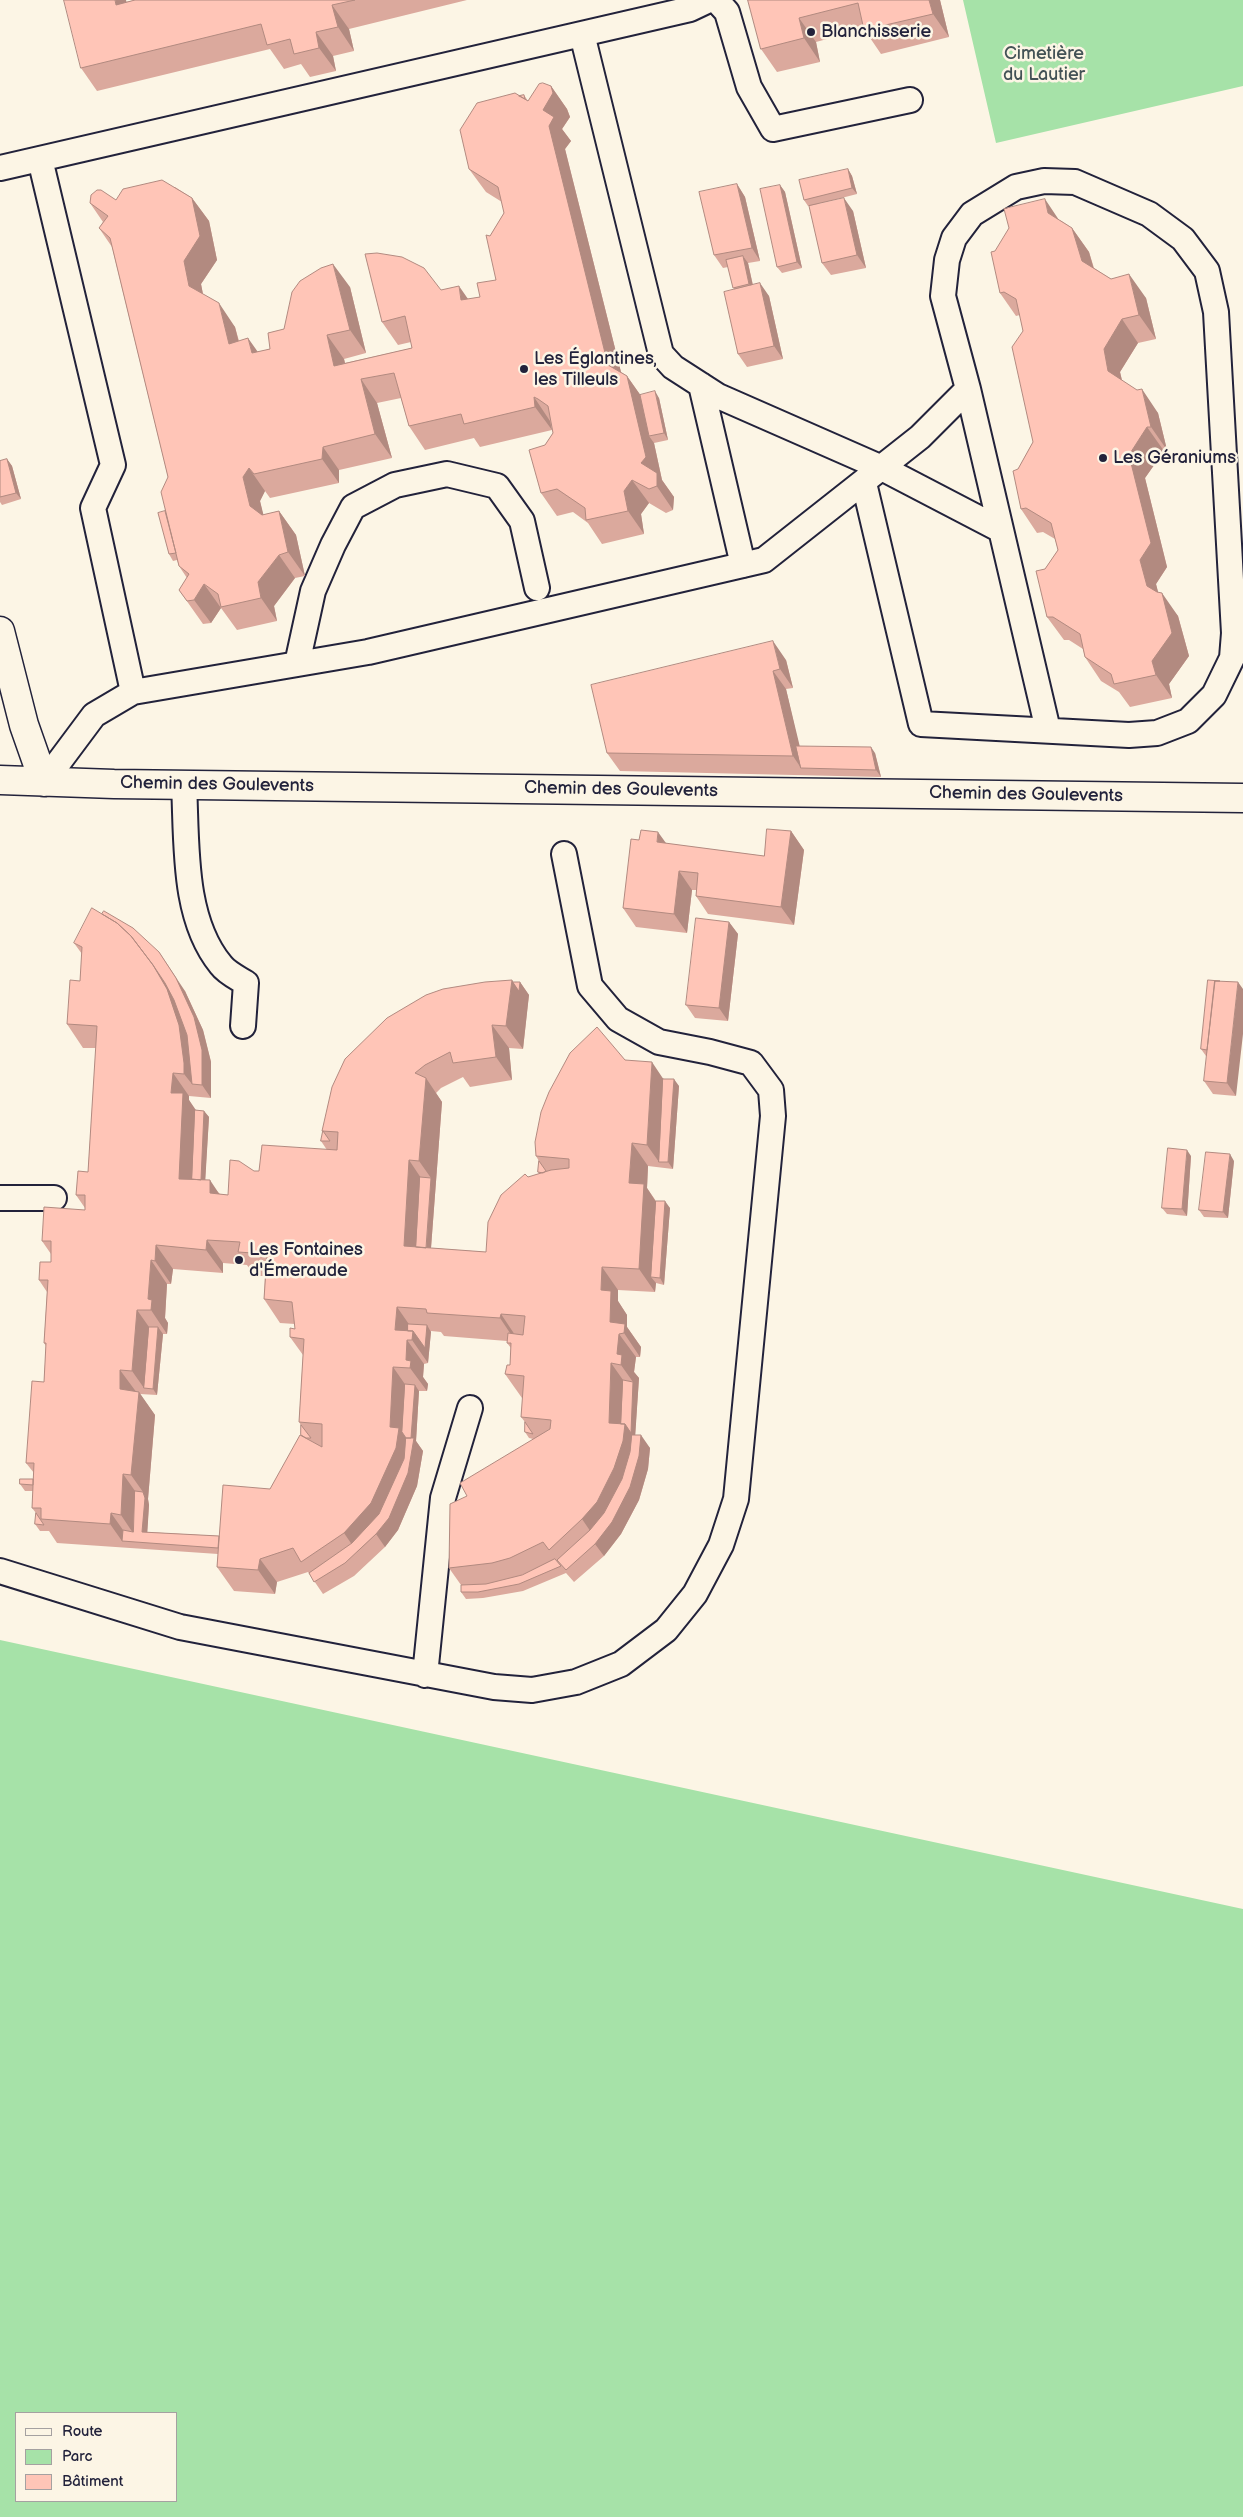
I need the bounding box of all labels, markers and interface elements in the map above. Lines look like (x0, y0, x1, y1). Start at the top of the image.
place label: Blanchisserie (821, 21, 931, 43)
marker: Blanchisserie (805, 26, 817, 38)
park label: Cimetière du Lautier (1003, 43, 1085, 86)
place label: Les Églantines, les Tilleuls (534, 348, 657, 390)
marker: Les Églantines, les Tilleuls (518, 363, 530, 375)
place label: Les Géraniums (1113, 447, 1236, 469)
marker: Les Géraniums (1097, 452, 1109, 464)
street label: Chemin des Goulevents (120, 773, 314, 797)
street label: Chemin des Goulevents (524, 778, 718, 802)
street label: Chemin des Goulevents (929, 783, 1123, 807)
place label: Les Fontaines d'Émeraude (249, 1239, 363, 1282)
marker: Les Fontaines d'Émeraude (233, 1254, 245, 1266)
legend (15, 2412, 178, 2502)
text: Route (62, 2422, 102, 2441)
text: Parc (62, 2447, 92, 2466)
text: Bâtiment (62, 2472, 123, 2491)

